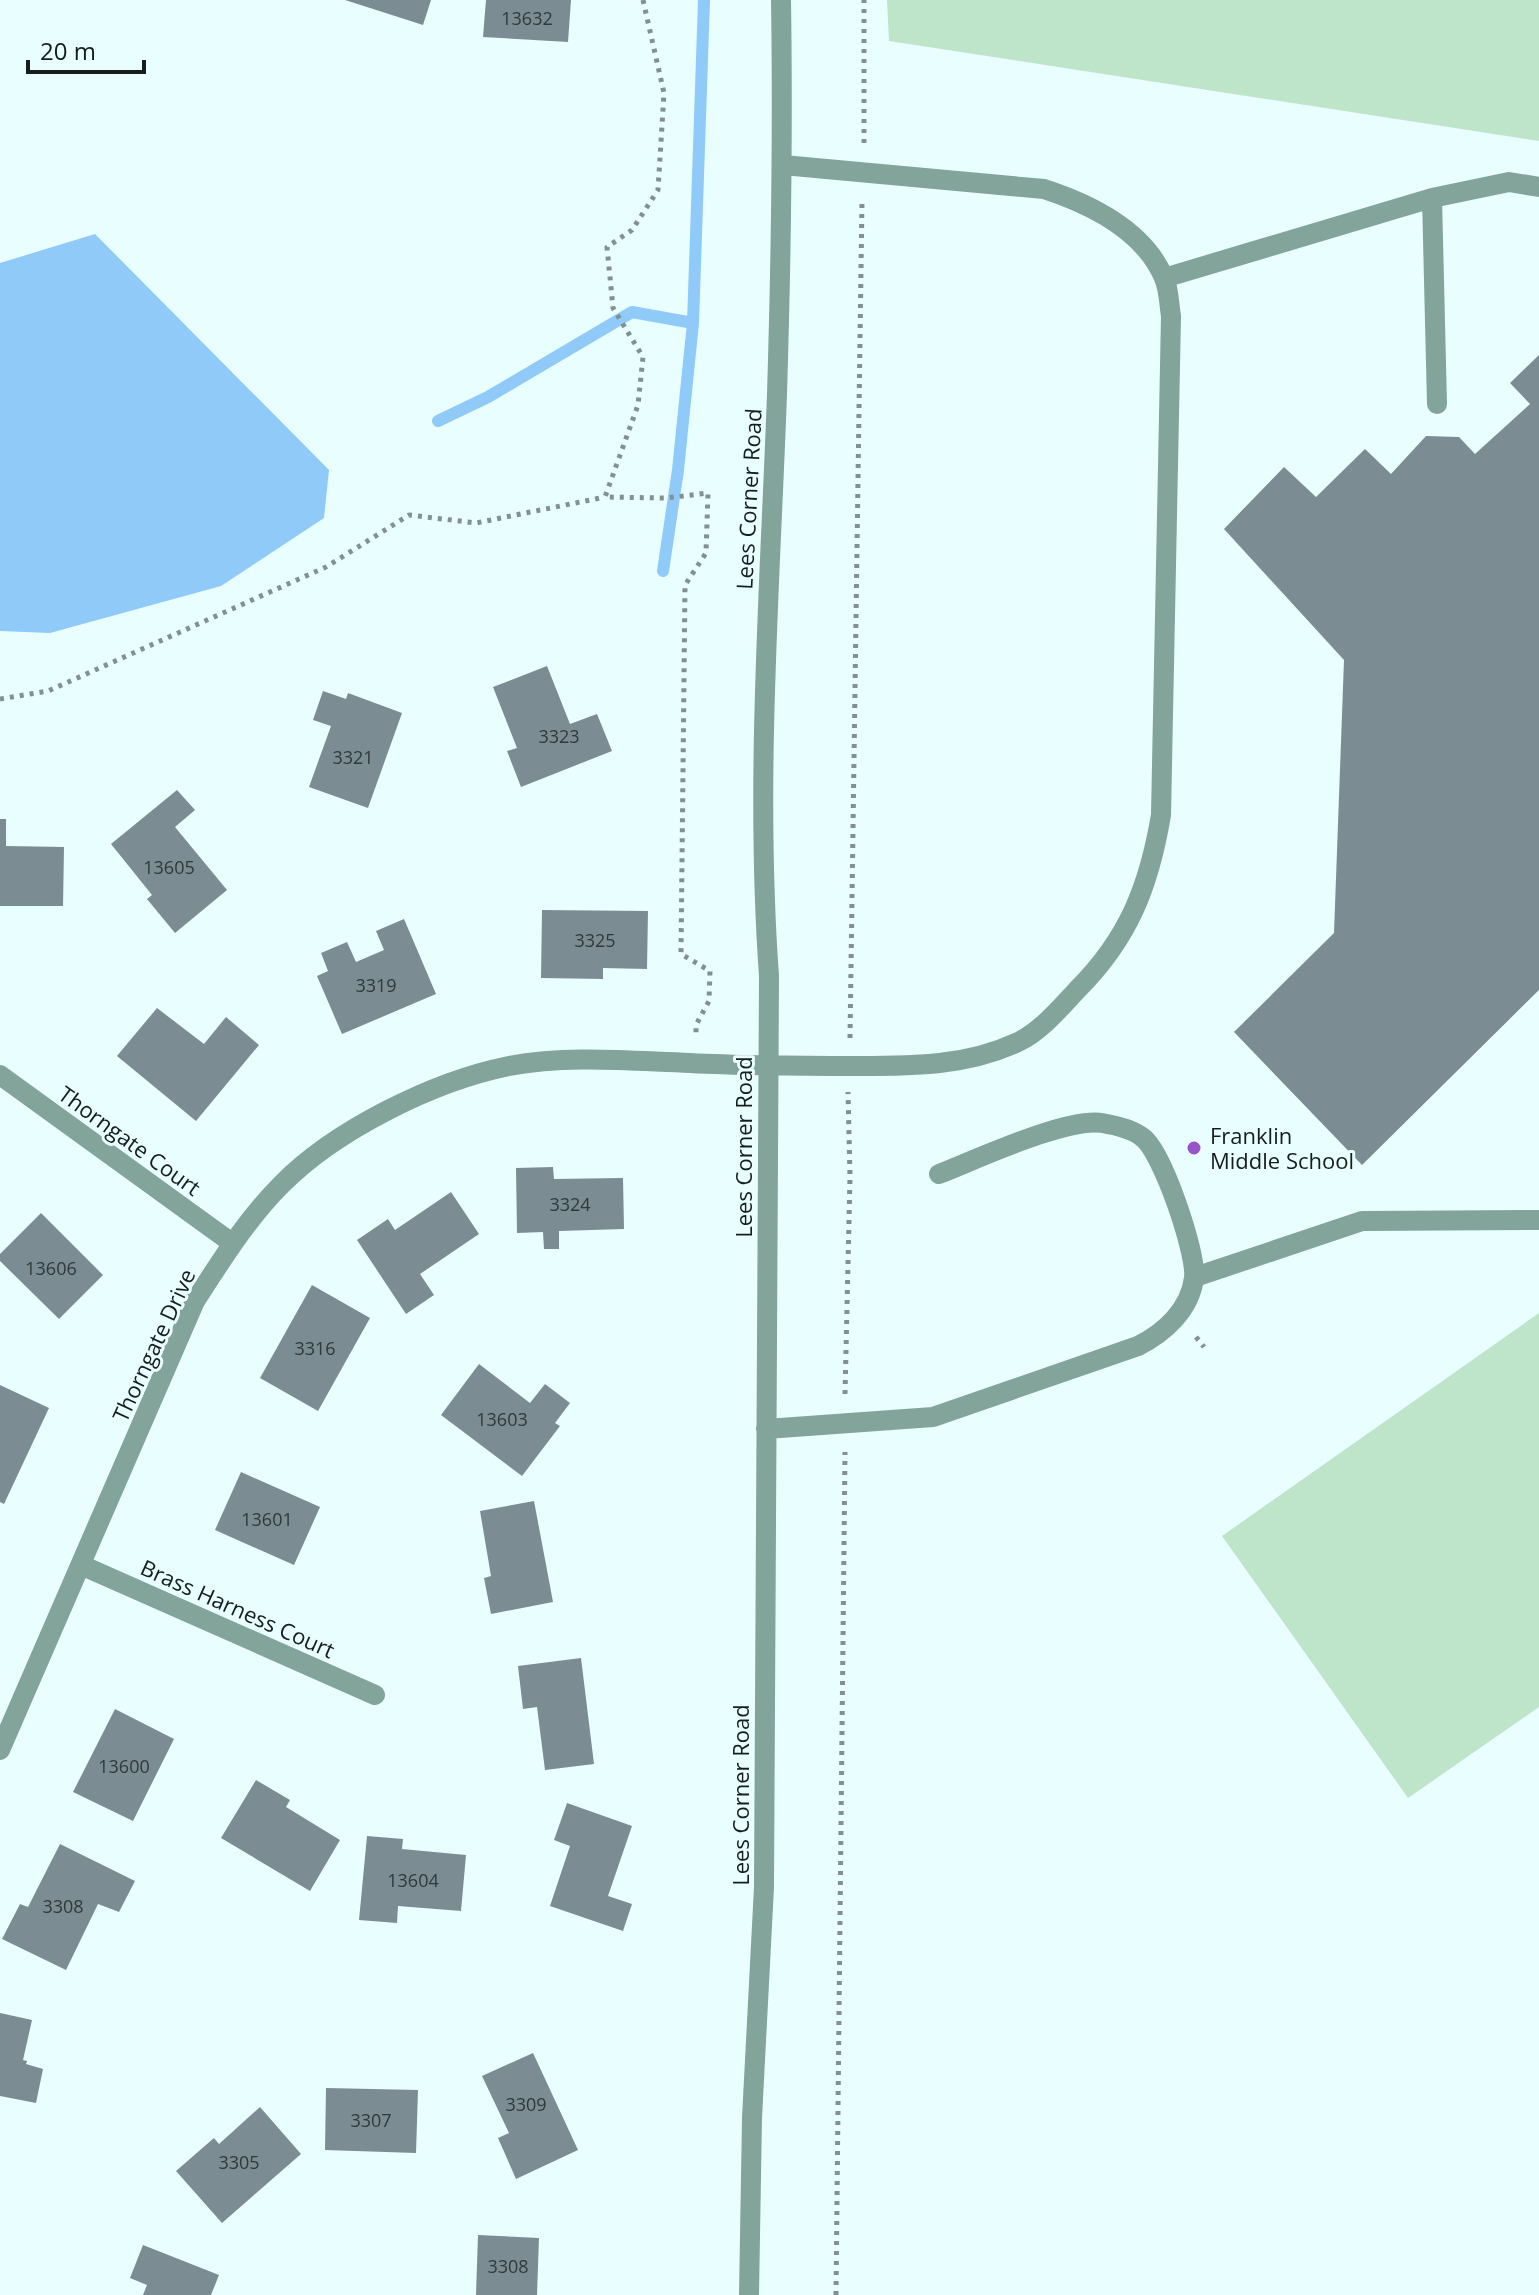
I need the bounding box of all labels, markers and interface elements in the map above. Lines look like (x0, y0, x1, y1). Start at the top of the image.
house number: 13632 (501, 6, 553, 30)
scale bar (28, 24, 144, 74)
text: 20 m (40, 34, 96, 67)
street label: Lees Corner Road (728, 408, 768, 590)
house number: 3323 (538, 724, 580, 748)
house number: 3321 (332, 745, 374, 769)
house number: 13605 (143, 855, 195, 879)
house number: 3325 (574, 928, 616, 952)
house number: 3319 (355, 973, 397, 997)
street label: Lees Corner Road (728, 1056, 758, 1238)
street label: Thorngate Court (53, 1078, 207, 1202)
place label: Franklin Middle School (1210, 1120, 1354, 1175)
marker: Franklin Middle School (1185, 1139, 1203, 1157)
house number: 3324 (549, 1192, 591, 1216)
house number: 13606 (25, 1256, 77, 1280)
street label: Thorngate Drive (104, 1264, 202, 1426)
house number: 3316 (294, 1336, 336, 1360)
house number: 13603 (476, 1407, 528, 1431)
house number: 13601 (241, 1507, 293, 1531)
street label: Brass Harness Court (136, 1552, 340, 1664)
street label: Lees Corner Road (725, 1704, 755, 1886)
house number: 13600 (98, 1754, 150, 1778)
house number: 13604 (387, 1868, 439, 1892)
house number: 3308 (42, 1894, 84, 1918)
house number: 3309 (505, 2092, 547, 2116)
house number: 3307 (350, 2108, 392, 2132)
house number: 3305 (218, 2150, 260, 2174)
house number: 3308 (487, 2254, 529, 2278)

